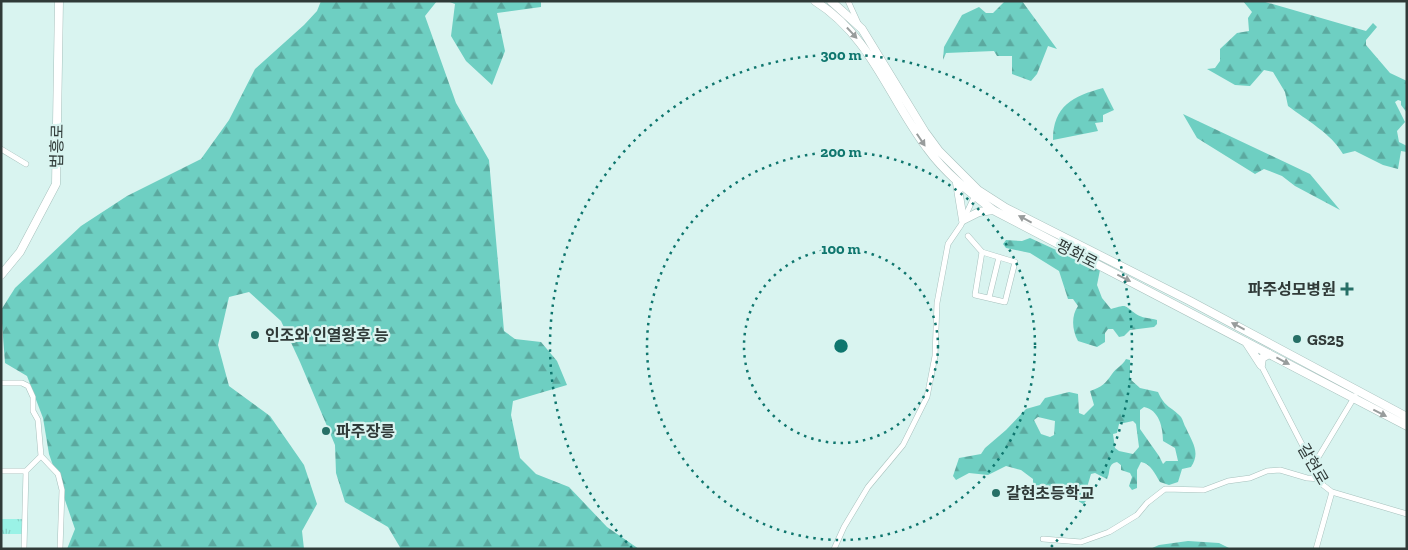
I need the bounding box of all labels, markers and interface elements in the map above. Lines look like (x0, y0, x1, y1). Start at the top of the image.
one-way arrow (846, 26, 858, 38)
text: 300 m (820, 46, 862, 64)
street label: 법흥로 (47, 123, 67, 168)
one-way arrow (916, 133, 926, 147)
text: 200 m (820, 143, 862, 161)
one-way arrow (1018, 214, 1032, 223)
street label: 평화로 (1053, 236, 1101, 273)
text: 100 m (821, 240, 861, 258)
one-way arrow (1116, 274, 1131, 282)
place label: 파주성모병원 (1248, 280, 1336, 299)
marker: 파주성모병원 (1340, 282, 1354, 296)
one-way arrow (1230, 322, 1245, 330)
place label: 인조와 인열왕후 능 (265, 326, 389, 345)
marker: 인조와 인열왕후 능 (249, 329, 261, 341)
place label: GS25 (1307, 330, 1344, 349)
marker: GS25 (1291, 333, 1303, 345)
centre of rings (832, 337, 850, 355)
one-way arrow (1277, 357, 1290, 366)
one-way arrow (1373, 409, 1387, 417)
place label: 파주장릉 (336, 422, 395, 441)
marker: 파주장릉 (320, 425, 332, 437)
street label: 갈현로 (1294, 440, 1332, 488)
place label: 갈현초등학교 (1006, 484, 1095, 503)
marker: 갈현초등학교 (990, 487, 1002, 499)

